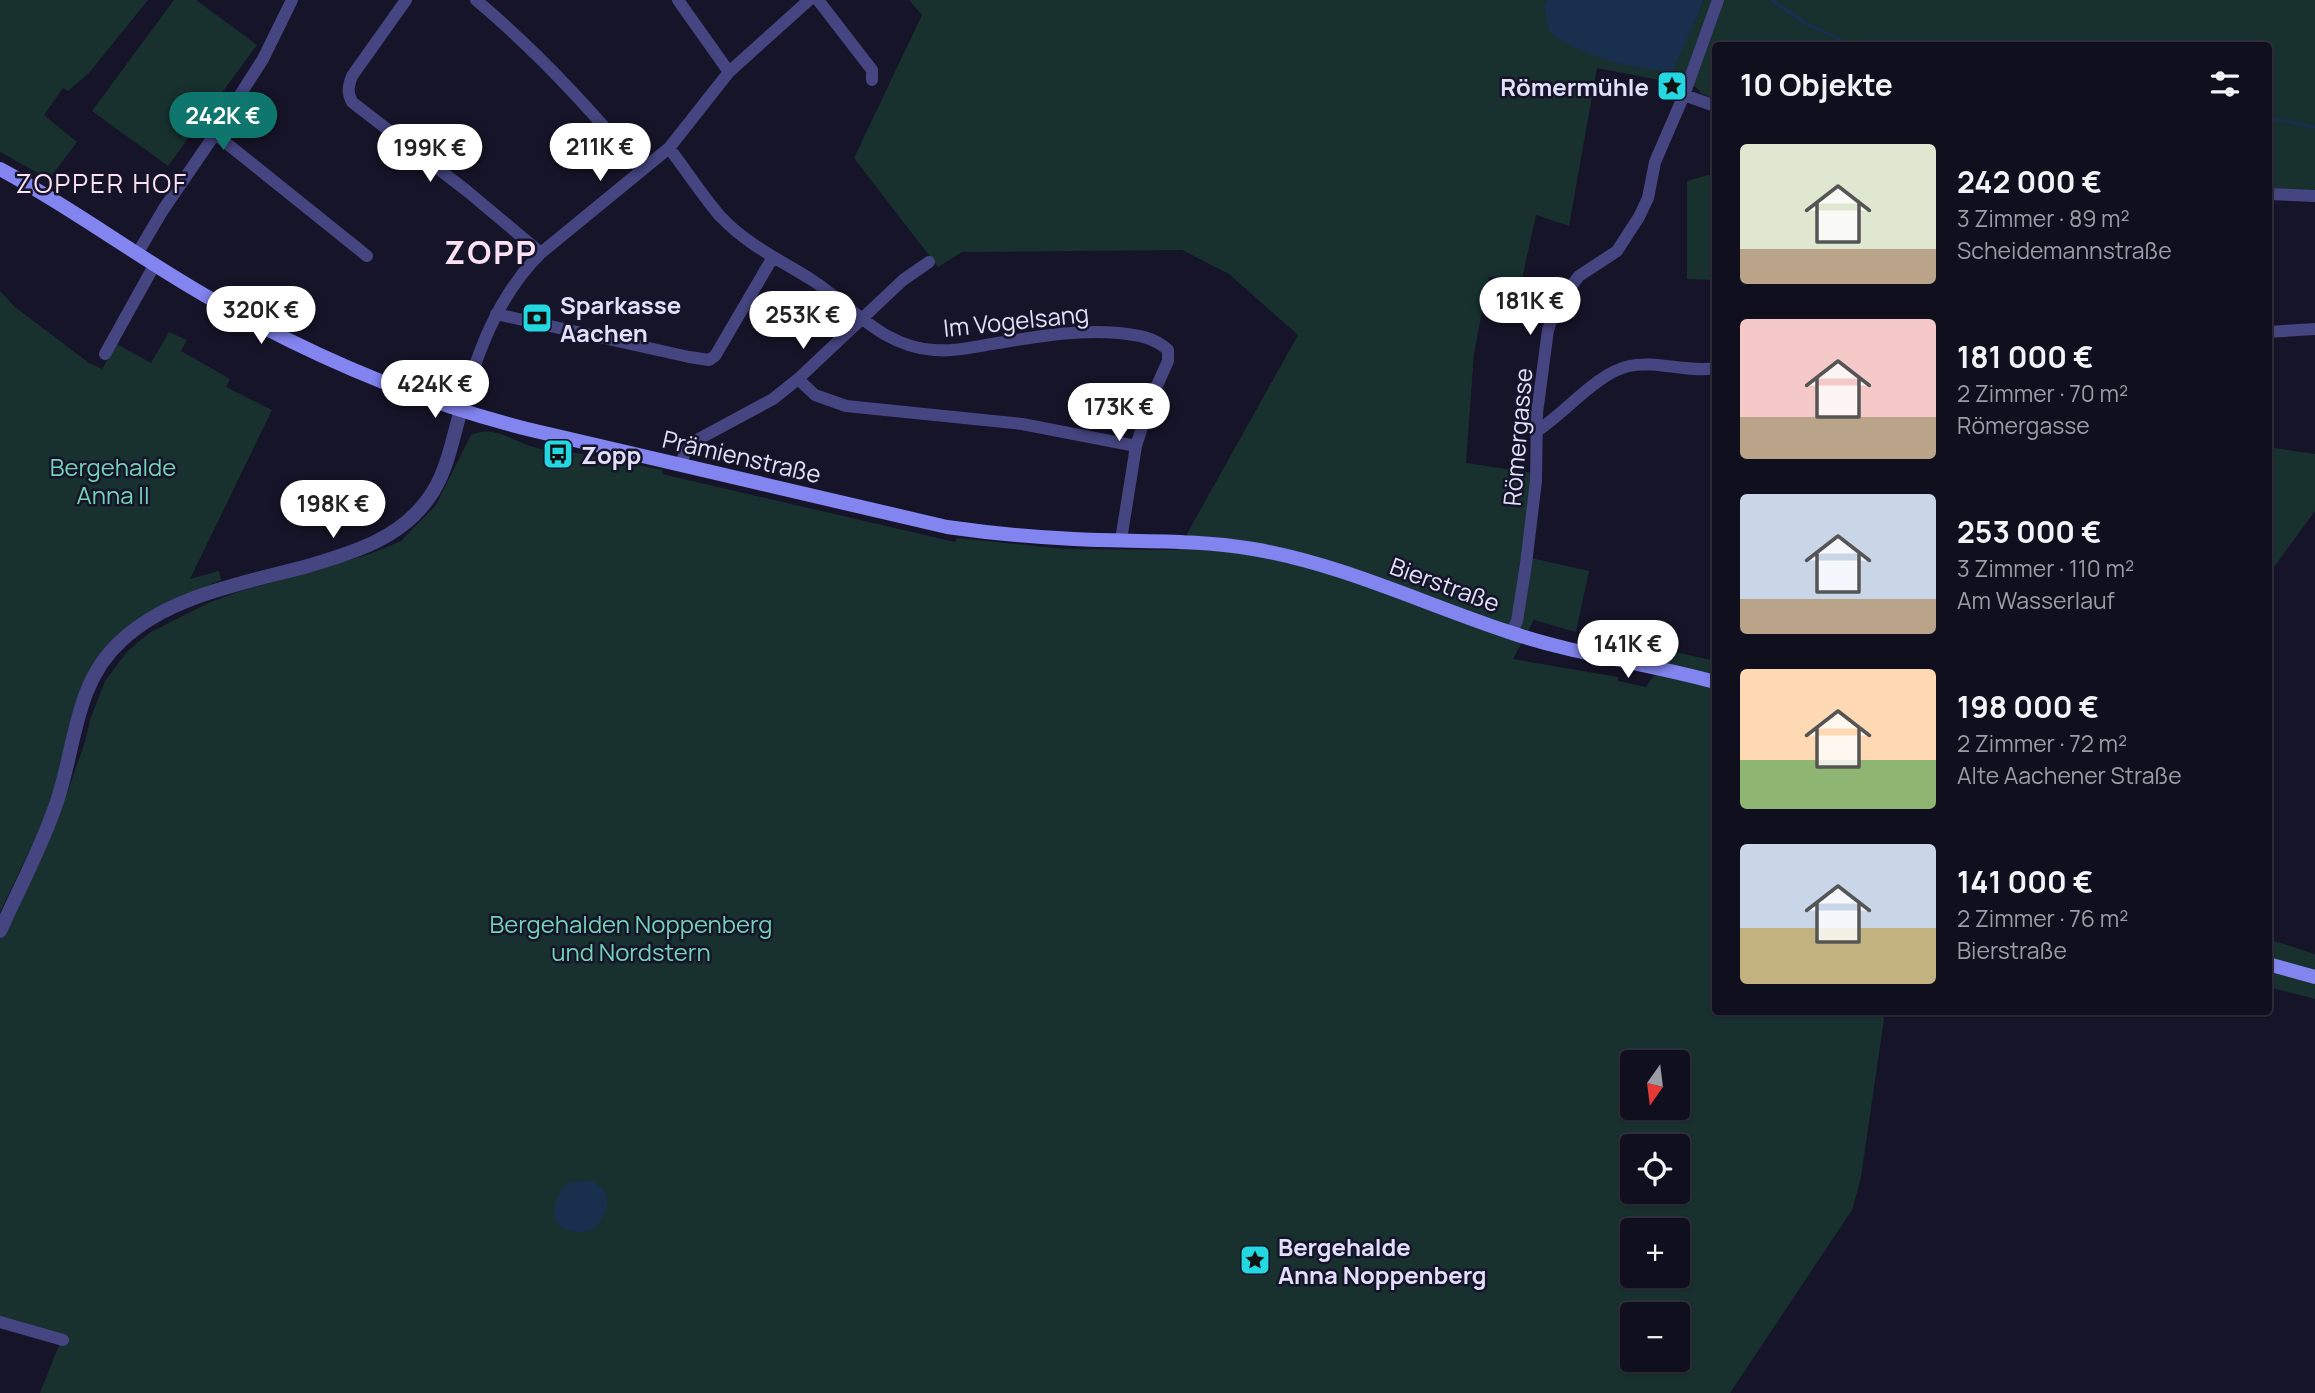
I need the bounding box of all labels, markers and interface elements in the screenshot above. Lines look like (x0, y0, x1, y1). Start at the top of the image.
text: 10 Objekte (1740, 64, 1893, 105)
icon: filters (2206, 65, 2244, 103)
place icon: Römermühle (1655, 69, 1689, 103)
place label: Römermühle (1500, 70, 1649, 103)
pin: 242K € (166, 92, 280, 152)
text: 242K € (185, 99, 261, 131)
pin: 199K € (373, 124, 487, 184)
pin: 211K € (543, 124, 657, 183)
text: 211K € (566, 130, 634, 162)
text: 199K € (393, 131, 467, 163)
text: 242 000 € (1957, 161, 2102, 202)
district label: ZOPPER HOF (16, 165, 188, 201)
icon: home (1796, 172, 1880, 256)
text: 3 Zimmer · 89 m² (1957, 202, 2130, 234)
district label: ZOPP (444, 230, 538, 274)
text: Scheidemannstraße (1957, 234, 2172, 266)
pin: 181K € (1473, 278, 1587, 337)
text: 181K € (1496, 284, 1564, 316)
pin: 320K € (204, 286, 318, 346)
place label: Sparkasse Aachen (560, 288, 681, 349)
pin: 253K € (746, 292, 860, 351)
text: 320K € (223, 293, 299, 325)
street label: Im Vogelsang (942, 296, 1090, 344)
text: 253K € (765, 298, 841, 330)
bank icon: Sparkasse Aachen (520, 301, 554, 335)
text: 181 000 € (1957, 336, 2093, 377)
icon: home (1796, 347, 1880, 431)
pin: 424K € (378, 360, 492, 420)
text: 424K € (397, 367, 473, 399)
street label: Römergasse (1495, 367, 1539, 507)
text: 2 Zimmer · 70 m² (1957, 377, 2128, 409)
pin: 173K € (1062, 384, 1176, 443)
text: 173K € (1084, 390, 1154, 422)
text: Römergasse (1957, 409, 2090, 441)
street label: Prämienstraße (659, 422, 825, 490)
bus stop icon: Zopp (541, 437, 575, 471)
place label: Zopp (581, 438, 641, 471)
park label: Bergehalde Anna II (50, 450, 176, 511)
pin: 198K € (276, 480, 390, 540)
text: 198K € (296, 487, 370, 519)
text: 253 000 € (1957, 511, 2102, 552)
icon: home (1796, 522, 1880, 606)
street label: Bierstraße (1386, 549, 1504, 619)
text: 3 Zimmer · 110 m² (1957, 552, 2134, 584)
text: Am Wasserlauf (1957, 584, 2115, 616)
pin: 141K € (1571, 620, 1685, 680)
text: 141K € (1594, 627, 1662, 659)
text: 198 000 € (1957, 686, 2099, 727)
icon: home (1796, 697, 1880, 781)
text: 2 Zimmer · 72 m² (1957, 727, 2127, 759)
text: Alte Aachener Straße (1957, 759, 2182, 791)
text: 141 000 € (1957, 861, 2093, 902)
icon: home (1796, 872, 1880, 956)
text: 2 Zimmer · 76 m² (1957, 902, 2128, 934)
park label: Bergehalden Noppenberg und Nordstern (490, 907, 772, 968)
text: Bierstraße (1957, 934, 2067, 966)
north arrow (1620, 1050, 1690, 1120)
map controls (1620, 1050, 1690, 1372)
button: locate (1620, 1134, 1690, 1204)
button: + (1620, 1218, 1690, 1288)
place label: Bergehalde Anna Noppenberg (1278, 1230, 1487, 1291)
place icon: Bergehalde Anna Noppenberg (1238, 1243, 1272, 1277)
button: − (1620, 1302, 1690, 1372)

